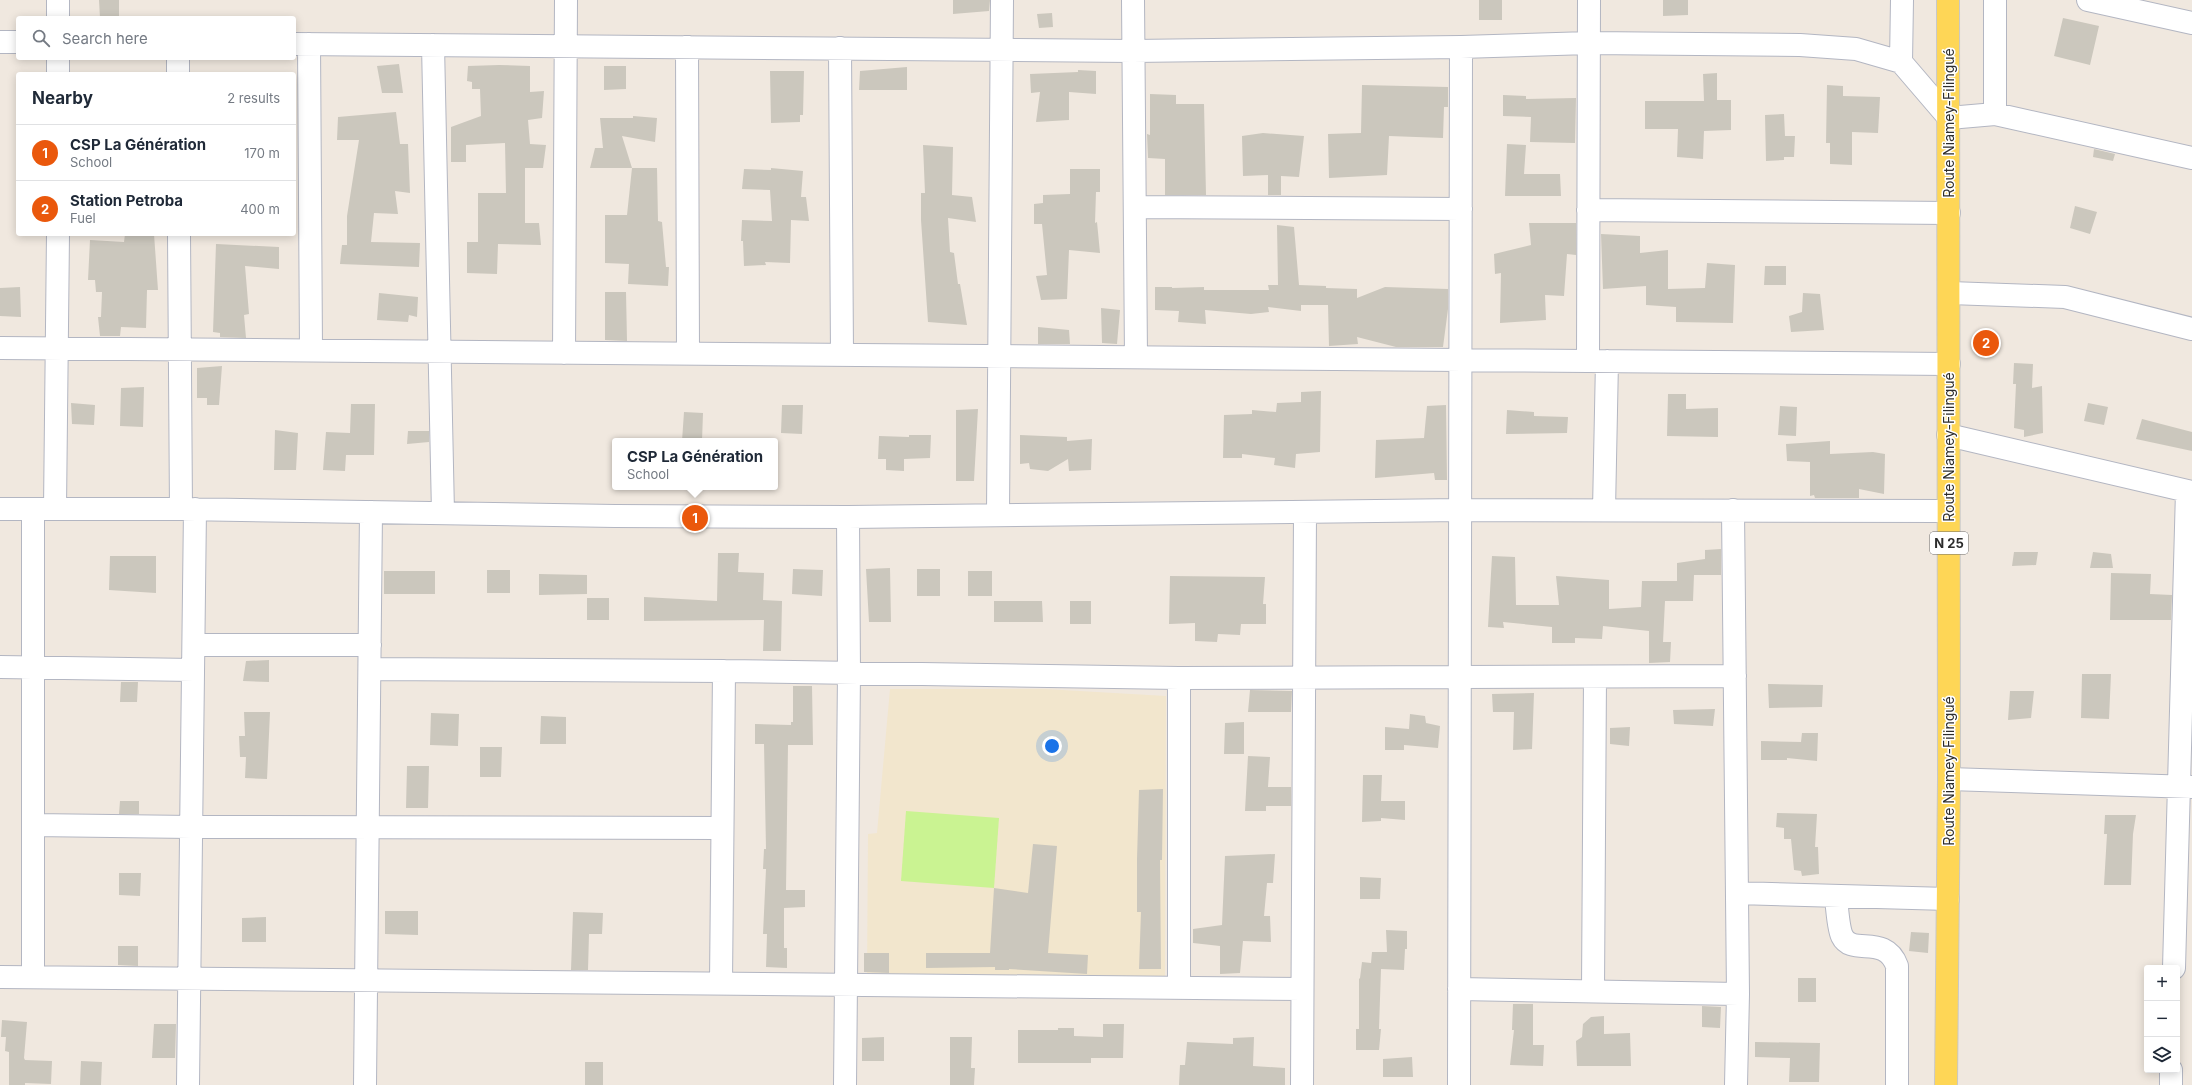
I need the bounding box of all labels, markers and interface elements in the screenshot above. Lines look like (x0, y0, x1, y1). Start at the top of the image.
search box (16, 16, 296, 60)
icon: search (30, 27, 52, 49)
text: Search here (62, 29, 148, 48)
street label: Route Niamey-Filingué (1940, 48, 1957, 198)
text: Nearby (32, 88, 93, 108)
text: 2 results (227, 90, 280, 106)
text: CSP La Génération (70, 135, 206, 154)
text: 1 (42, 145, 48, 161)
text: 170 m (244, 145, 280, 161)
text: School (70, 154, 112, 170)
text: Station Petroba (70, 191, 183, 210)
text: 2 (41, 201, 49, 217)
text: 400 m (240, 201, 280, 217)
text: Fuel (70, 210, 96, 226)
pin: 2 (1973, 328, 1999, 358)
street label: Route Niamey-Filingué (1940, 372, 1957, 522)
popup (612, 438, 778, 490)
text: CSP La Génération (627, 447, 763, 466)
text: School (627, 466, 669, 482)
pin: 1 (682, 503, 708, 533)
road number: N 25 (1930, 532, 1968, 554)
street label: Route Niamey-Filingué (1940, 696, 1957, 846)
your location (1042, 736, 1062, 756)
map controls (2144, 965, 2180, 1073)
button: + (2144, 965, 2180, 1001)
button: − (2144, 1001, 2180, 1037)
button: layers (2144, 1037, 2180, 1073)

